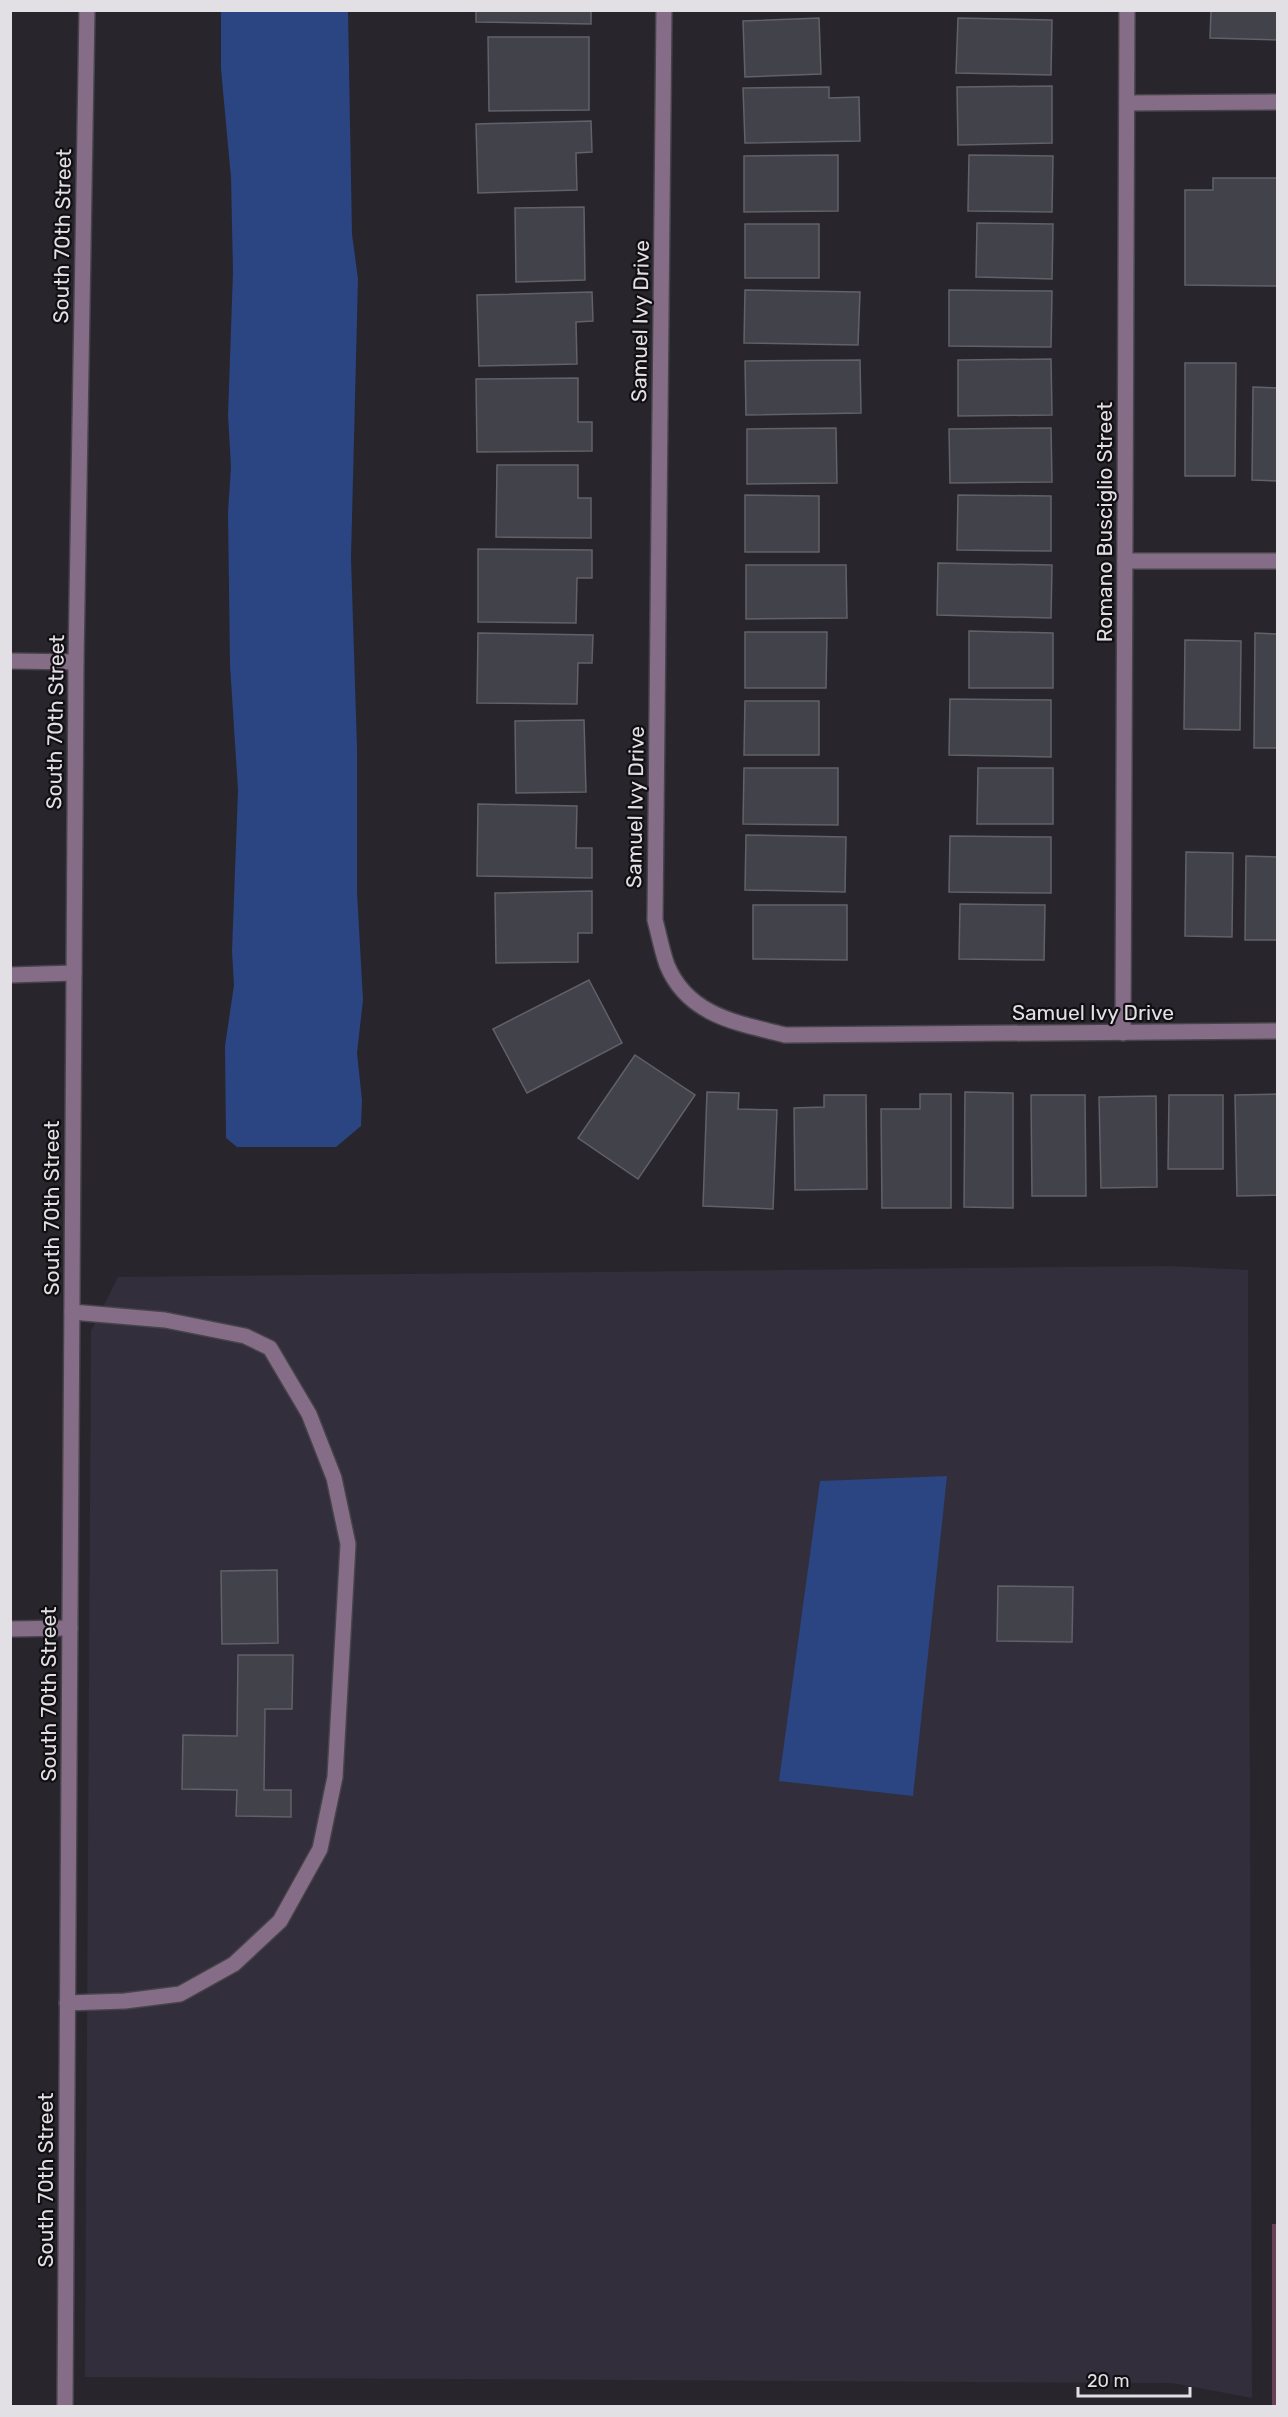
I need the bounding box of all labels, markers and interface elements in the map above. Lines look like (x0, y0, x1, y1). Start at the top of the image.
street label: South 70th Street (48, 148, 76, 324)
street label: Samuel Ivy Drive (626, 240, 654, 402)
street label: Romano Busciglio Street (1092, 402, 1117, 642)
street label: South 70th Street (41, 634, 69, 810)
street label: Samuel Ivy Drive (621, 726, 649, 888)
street label: Samuel Ivy Drive (1012, 1000, 1174, 1025)
street label: South 70th Street (39, 1121, 64, 1295)
street label: South 70th Street (36, 1607, 61, 1781)
street label: South 70th Street (33, 2093, 58, 2267)
scale bar (1078, 2360, 1190, 2398)
text: 20 m (1087, 2370, 1129, 2392)

